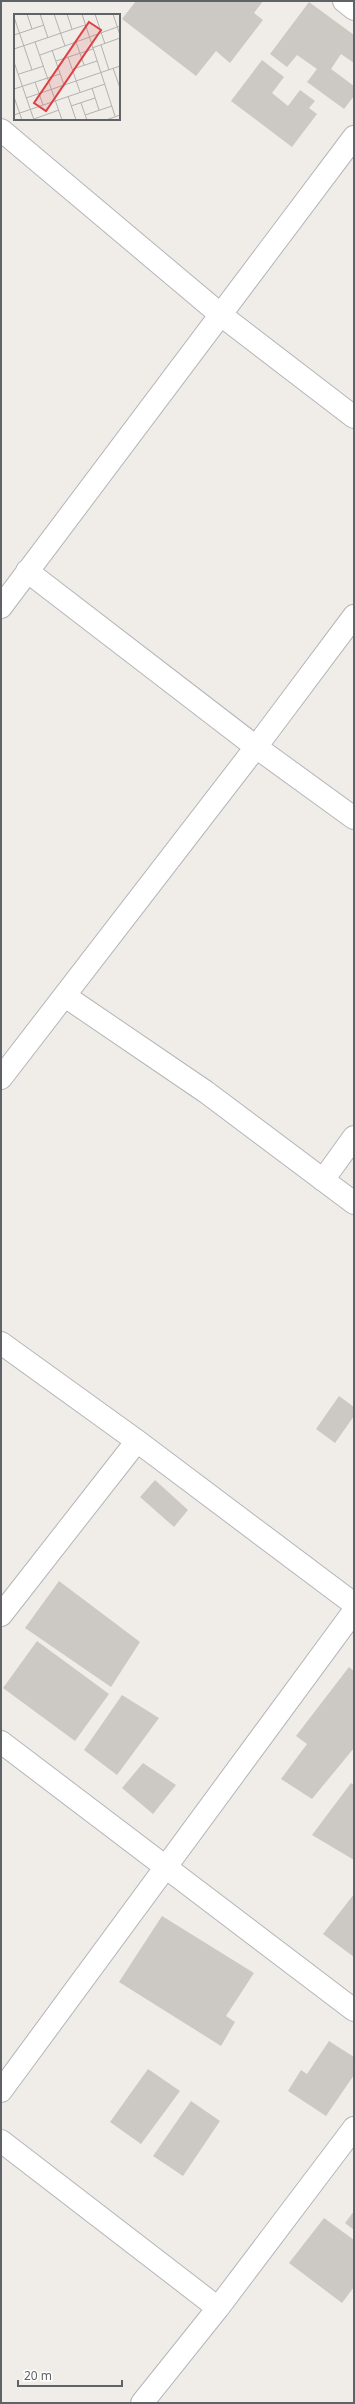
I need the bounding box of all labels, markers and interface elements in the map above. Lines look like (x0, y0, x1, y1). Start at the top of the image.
inset map (14, 14, 120, 120)
scale bar (18, 2362, 122, 2388)
text: 20 m (24, 2367, 52, 2384)

